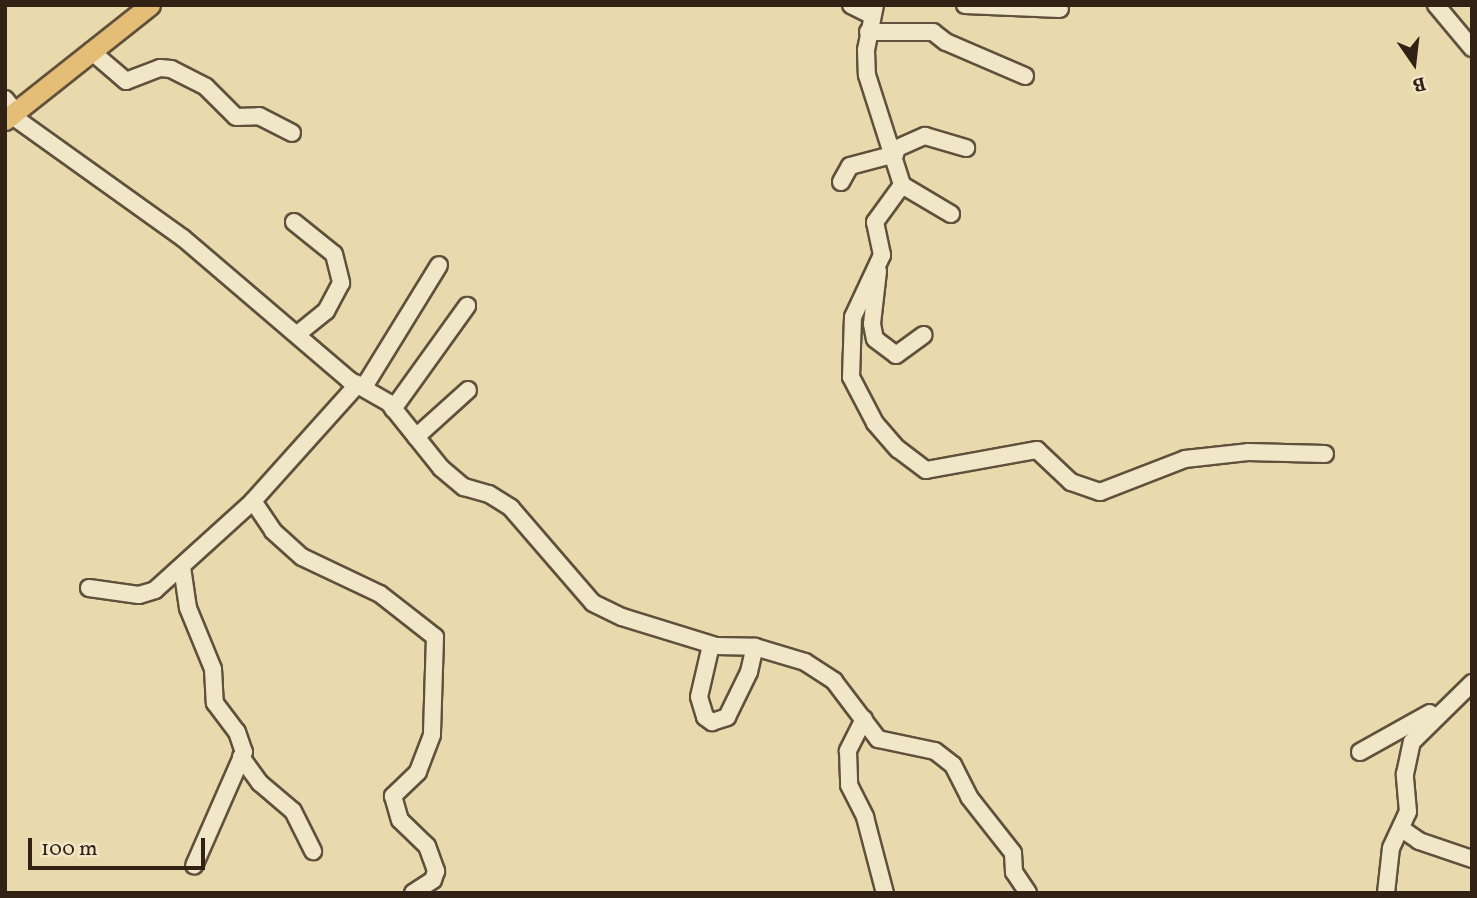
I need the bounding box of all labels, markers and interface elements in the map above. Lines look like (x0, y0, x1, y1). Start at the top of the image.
north arrow (1379, 28, 1449, 98)
text: B (1410, 69, 1428, 98)
scale bar (32, 824, 208, 868)
text: 100 m (41, 835, 98, 864)

